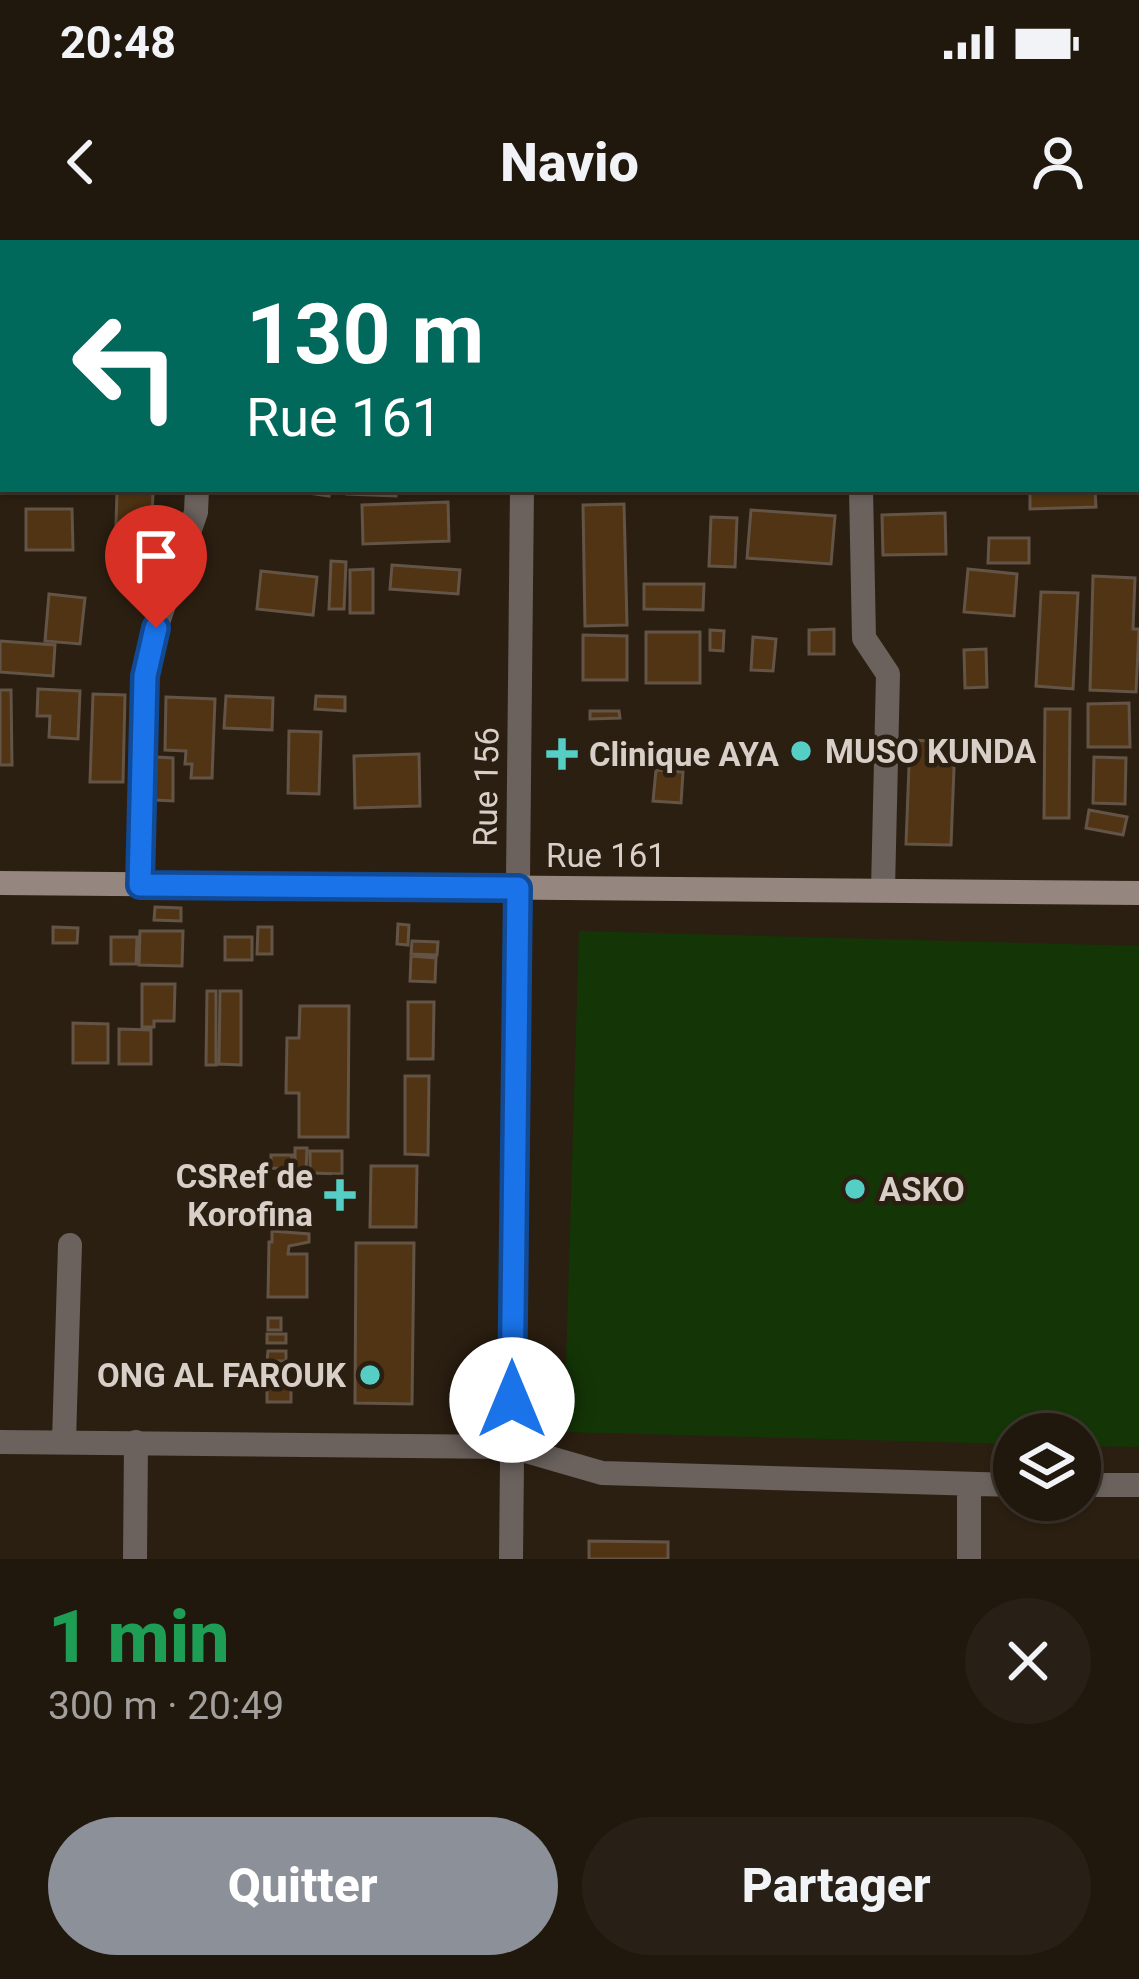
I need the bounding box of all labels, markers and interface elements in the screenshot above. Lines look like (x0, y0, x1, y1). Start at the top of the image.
text: 20:48 (60, 16, 176, 69)
icon: back (48, 129, 114, 195)
icon: person (1025, 129, 1091, 195)
text: Navio (500, 131, 639, 194)
text: 130 m (246, 285, 484, 384)
icon: left (48, 288, 204, 444)
text: Rue 161 (246, 386, 442, 449)
pin (105, 505, 207, 628)
icon: arrive (123, 523, 189, 589)
street label: Rue 156 (465, 727, 507, 847)
place label: MUSO KUNDA (825, 732, 1037, 771)
place label: Clinique AYA (589, 735, 780, 774)
marker: Clinique AYA (546, 738, 578, 770)
marker: MUSO KUNDA (788, 738, 814, 764)
street label: Rue 161 (546, 836, 666, 875)
place label: CSRef de Korofina (176, 1157, 313, 1234)
place label: ASKO (879, 1170, 965, 1209)
marker: ASKO (842, 1176, 868, 1202)
marker: CSRef de Korofina (324, 1179, 356, 1211)
position arrow (449, 1337, 575, 1463)
place label: ONG AL FAROUK (97, 1356, 347, 1395)
marker: ONG AL FAROUK (357, 1362, 383, 1388)
map controls (993, 1413, 1101, 1521)
button: layers (993, 1413, 1101, 1521)
text: 1 min (48, 1595, 230, 1680)
button: close (965, 1598, 1091, 1724)
text: 300 m · 20:49 (48, 1683, 284, 1729)
button: Quitter (48, 1817, 558, 1955)
button: Partager (582, 1817, 1091, 1955)

